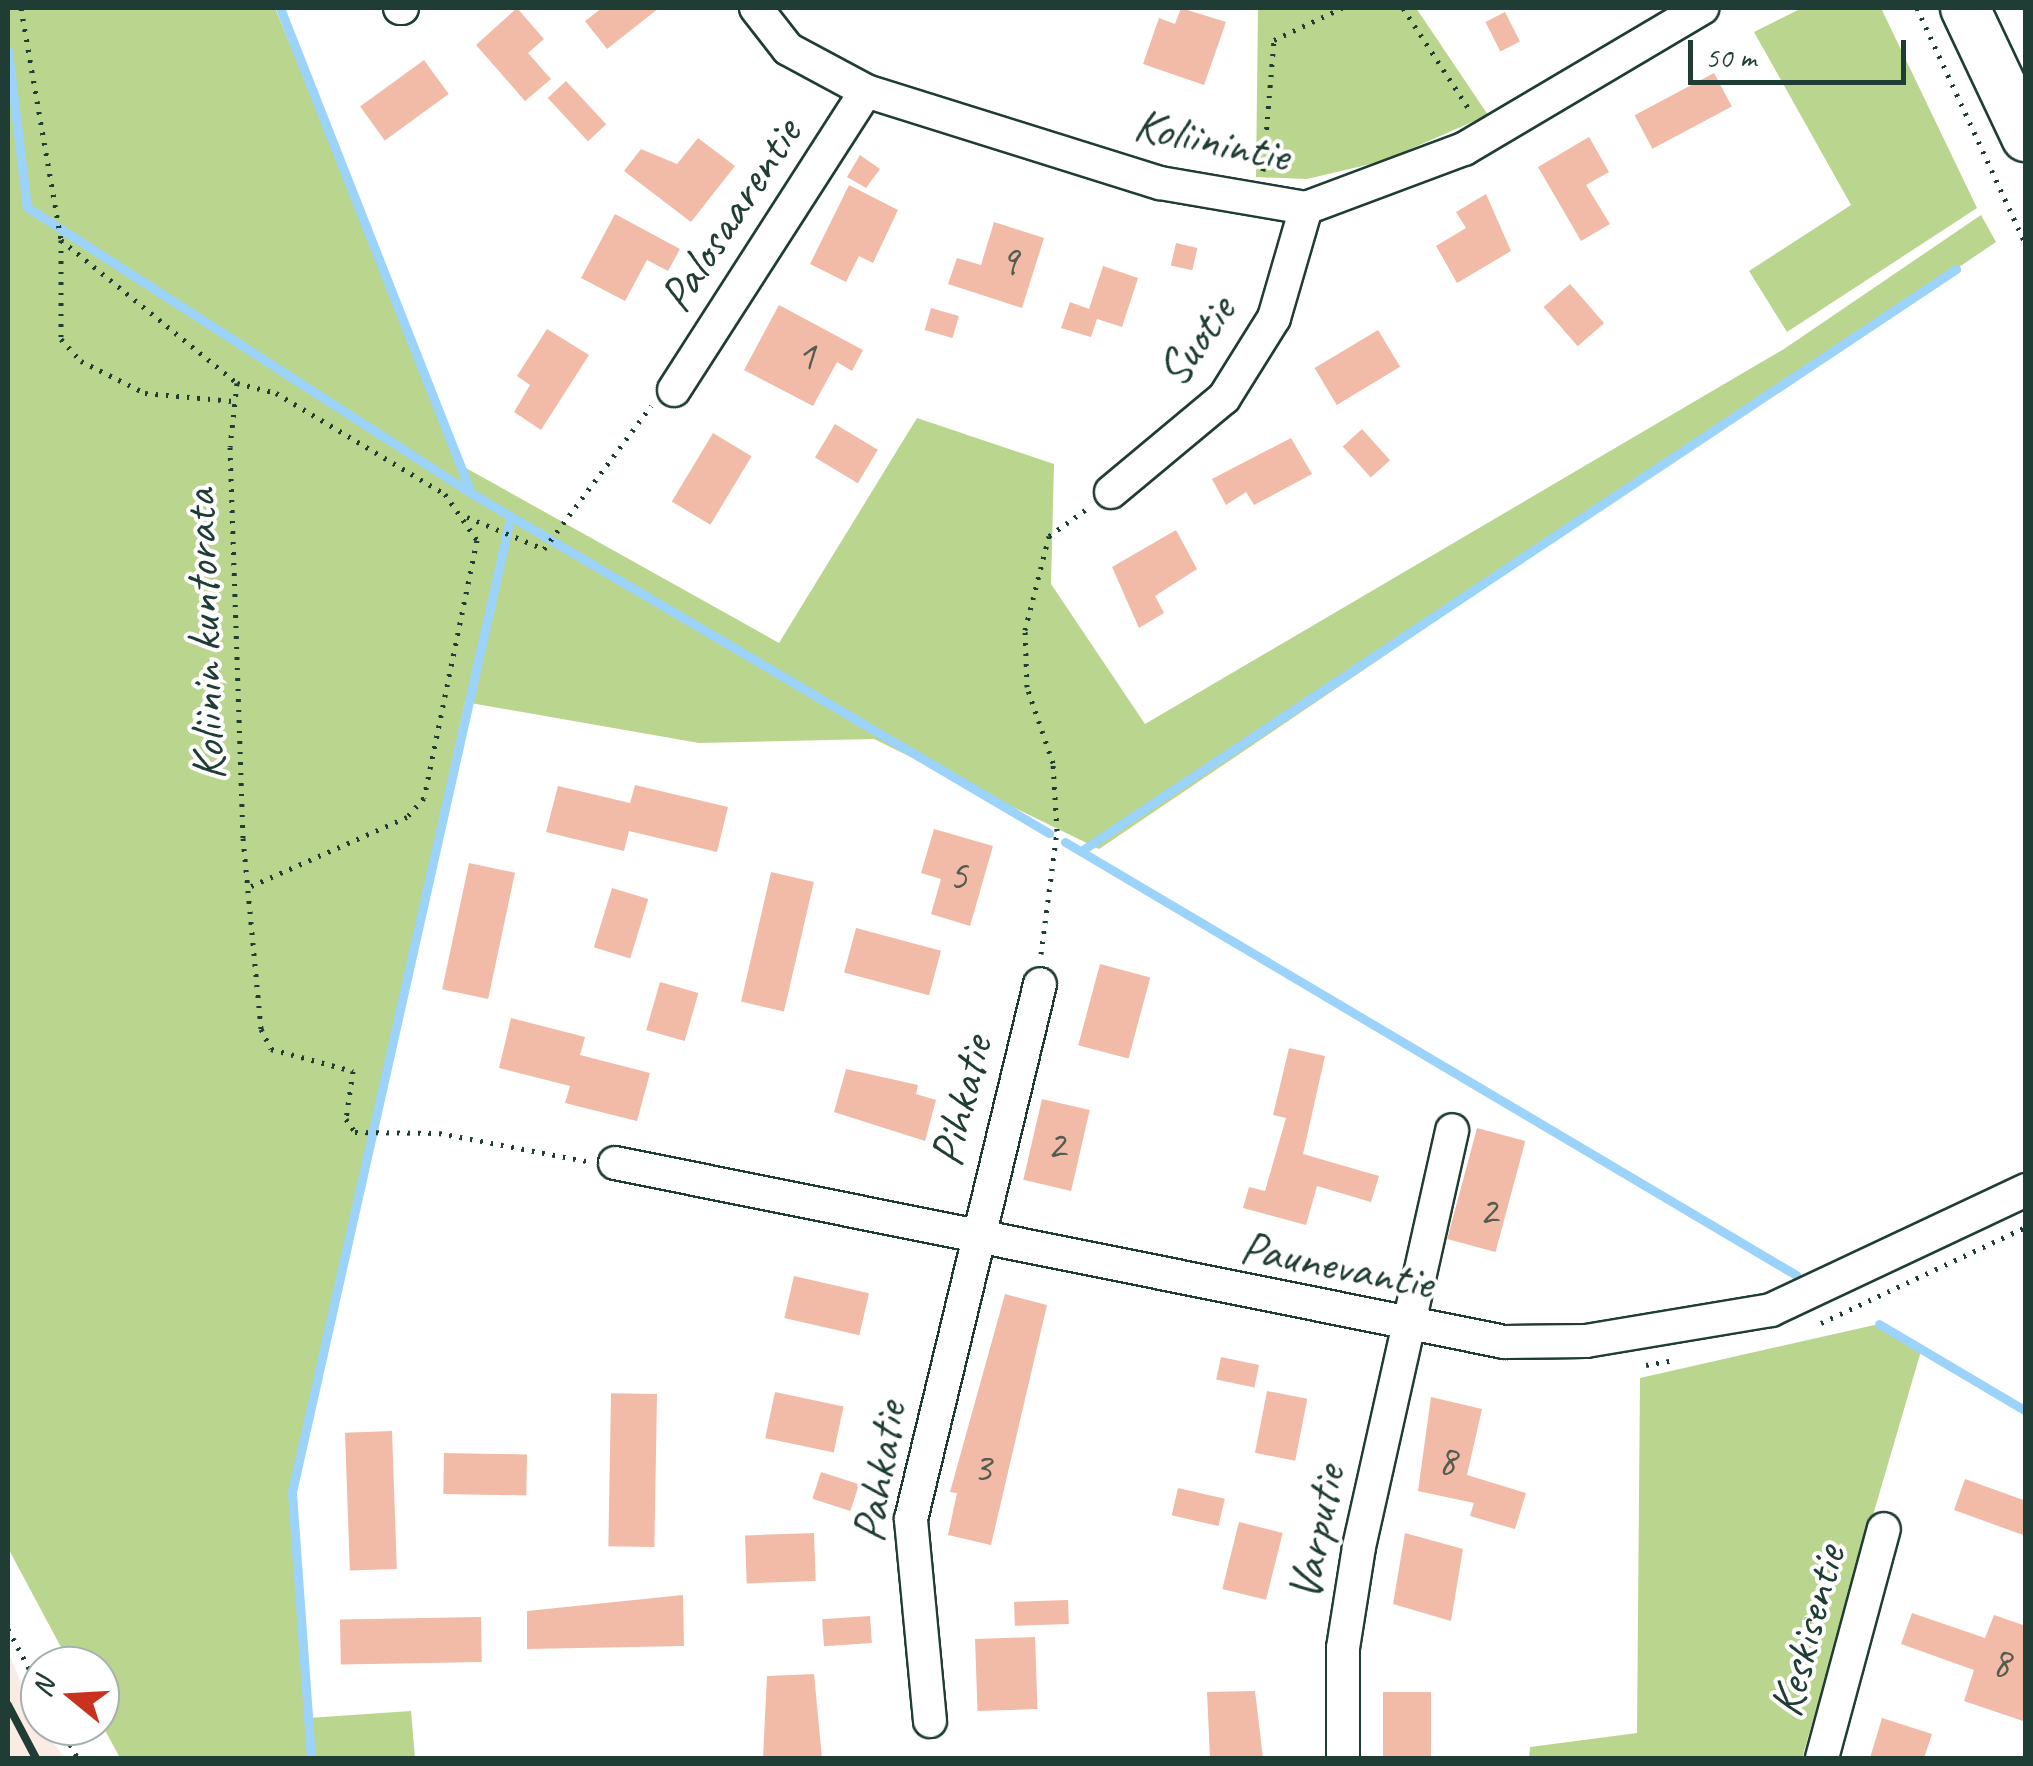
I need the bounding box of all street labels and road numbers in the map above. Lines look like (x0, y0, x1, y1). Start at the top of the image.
street label: Koliinintie (1129, 95, 1295, 185)
street label: Palosaarentie (646, 108, 814, 322)
street label: Suotie (1144, 285, 1248, 397)
street label: Koliinin kuntorata (170, 488, 238, 782)
street label: Pihkatie (917, 1030, 1005, 1172)
street label: Paunevantie (1236, 1218, 1438, 1312)
street label: Pahkatie (840, 1398, 918, 1546)
street label: Varputie (1275, 1461, 1357, 1605)
street label: Keskisentie (1757, 1539, 1857, 1723)

